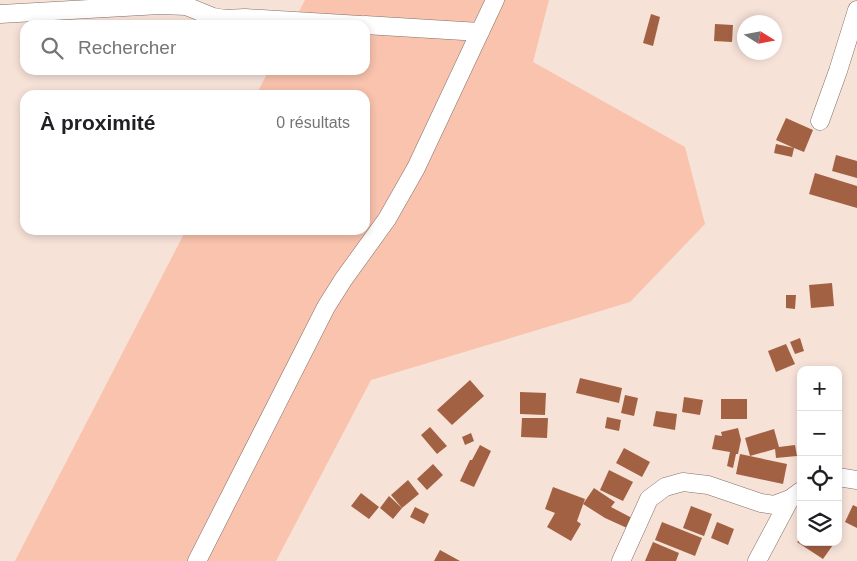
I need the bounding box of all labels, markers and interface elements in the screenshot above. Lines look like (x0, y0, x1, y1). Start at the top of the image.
north arrow (737, 15, 782, 60)
search box (20, 20, 370, 75)
icon: search (38, 34, 66, 62)
text: Rechercher (78, 37, 176, 58)
text: À proximité (40, 111, 156, 134)
text: 0 résultats (276, 114, 350, 131)
map controls (797, 366, 842, 546)
button: + (797, 366, 842, 411)
button: − (797, 411, 842, 456)
button: locate (797, 456, 842, 501)
button: layers (797, 501, 842, 546)

